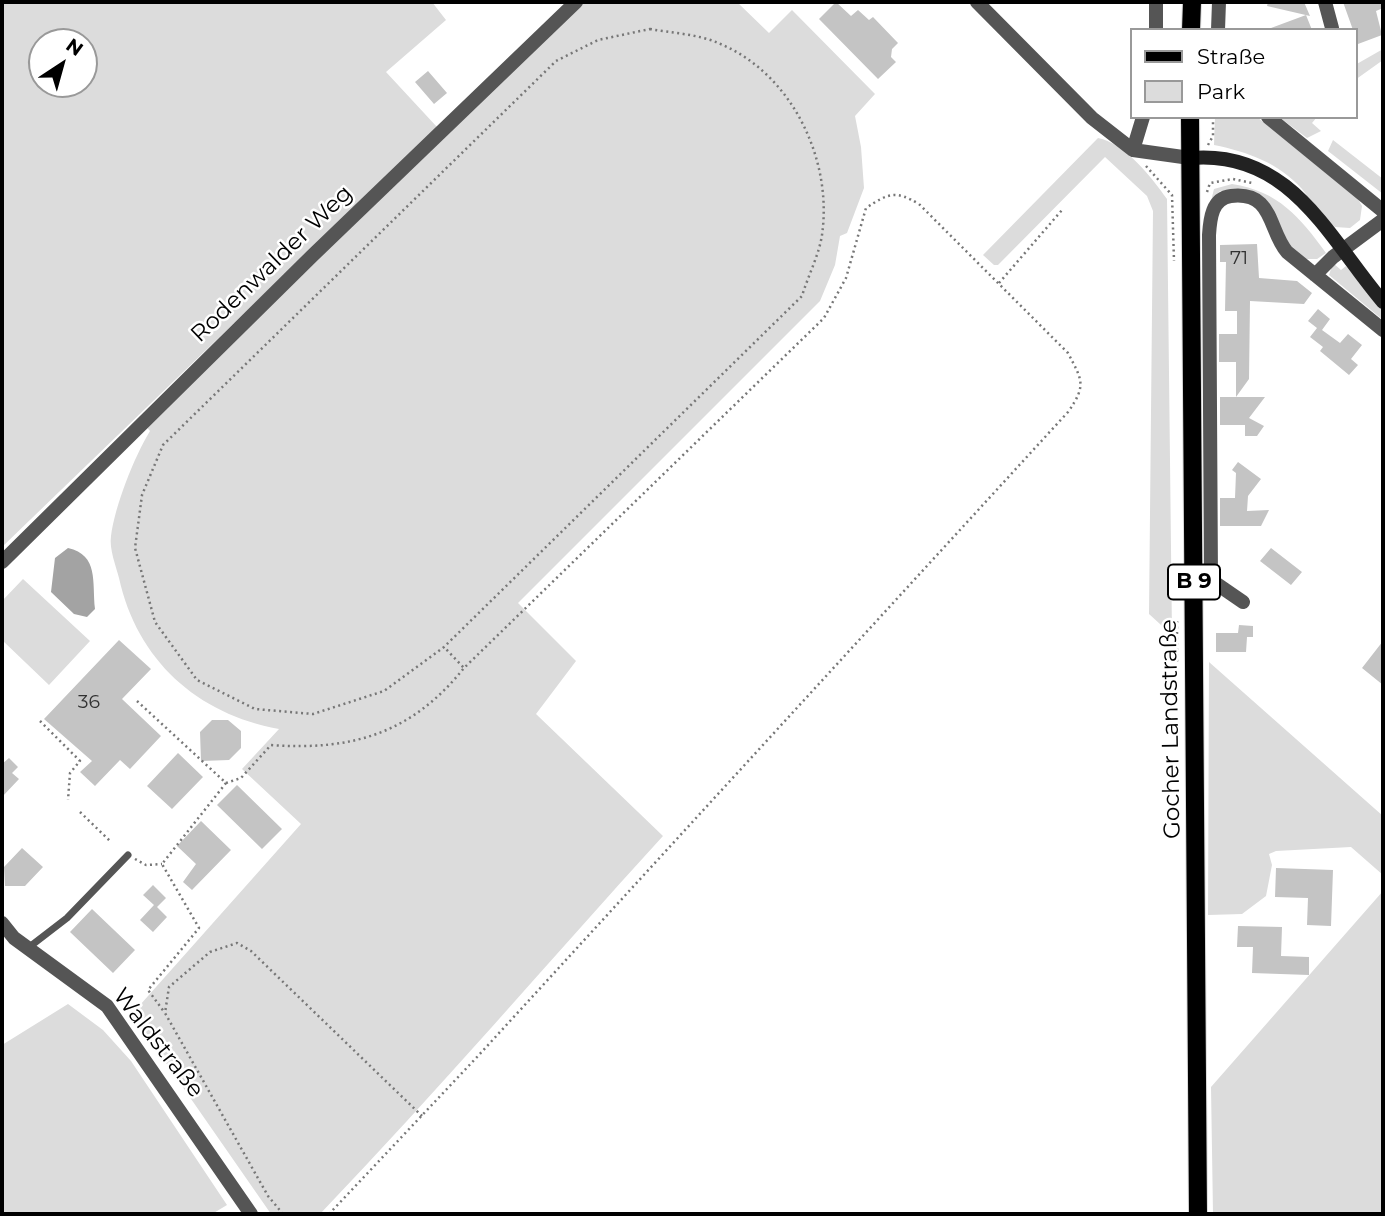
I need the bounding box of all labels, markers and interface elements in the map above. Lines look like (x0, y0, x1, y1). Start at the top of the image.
north arrow (28, 28, 98, 98)
legend (1130, 28, 1357, 119)
text: N (61, 33, 87, 61)
text: Straße (1197, 44, 1265, 69)
text: Park (1197, 79, 1245, 104)
street label: Rodenwalder Weg (185, 180, 359, 348)
house number: 71 (1230, 247, 1248, 269)
road number: B 9 (1168, 564, 1220, 600)
street label: Gocher Landstraße (1155, 619, 1187, 839)
house number: 36 (78, 691, 100, 713)
street label: Waldstraße (107, 983, 209, 1103)

